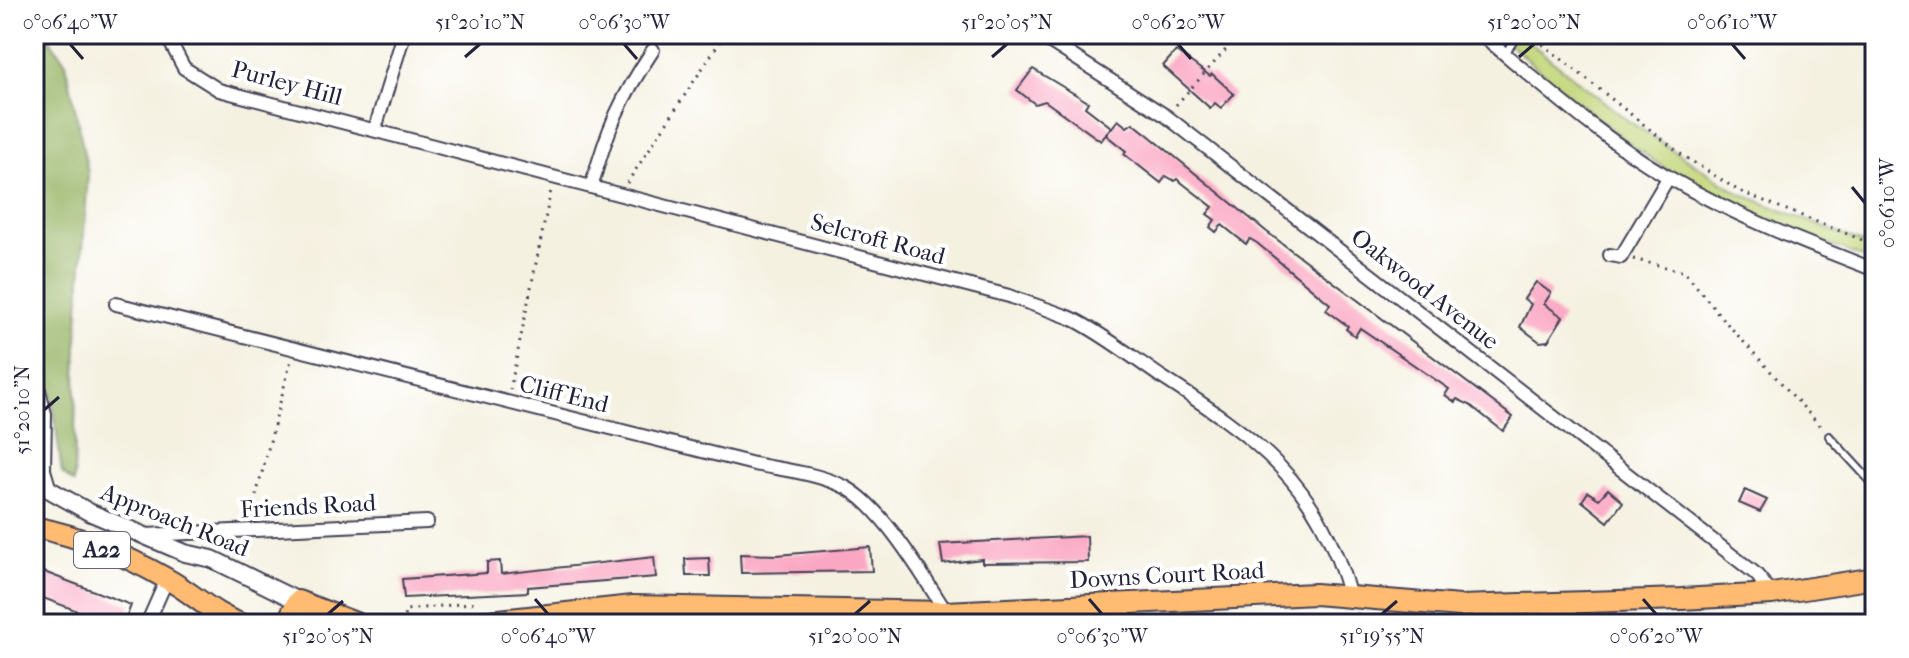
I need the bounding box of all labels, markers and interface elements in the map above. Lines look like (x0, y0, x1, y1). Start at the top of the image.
text: 0°06'40"W (23, 11, 119, 34)
text: 51°20'10"N (435, 11, 525, 34)
text: 0°06'30"W (578, 11, 671, 34)
text: 51°20'05"N (961, 11, 1053, 34)
text: 0°06'20"W (1131, 11, 1226, 34)
text: 51°20'00"N (1487, 11, 1581, 34)
text: 0°06'10"W (1687, 11, 1778, 34)
street label: Purley Hill (229, 55, 346, 111)
text: 0°06'10"W (1876, 157, 1899, 248)
street label: Selcroft Road (808, 208, 949, 271)
street label: Oakwood Avenue (1346, 223, 1505, 355)
text: 51°20'10"N (11, 365, 34, 455)
street label: Cliff End (517, 369, 612, 419)
street label: Approach Road (96, 477, 254, 563)
street label: Friends Road (239, 488, 378, 524)
road number: A22 (74, 532, 130, 568)
street label: Downs Court Road (1069, 556, 1266, 594)
text: 51°20'05"N (282, 625, 374, 648)
text: 0°06'40"W (501, 625, 597, 648)
text: 51°20'00"N (808, 625, 902, 648)
text: 0°06'30"W (1056, 625, 1149, 648)
text: 51°19'55"N (1339, 625, 1425, 648)
text: 0°06'20"W (1609, 625, 1704, 648)

